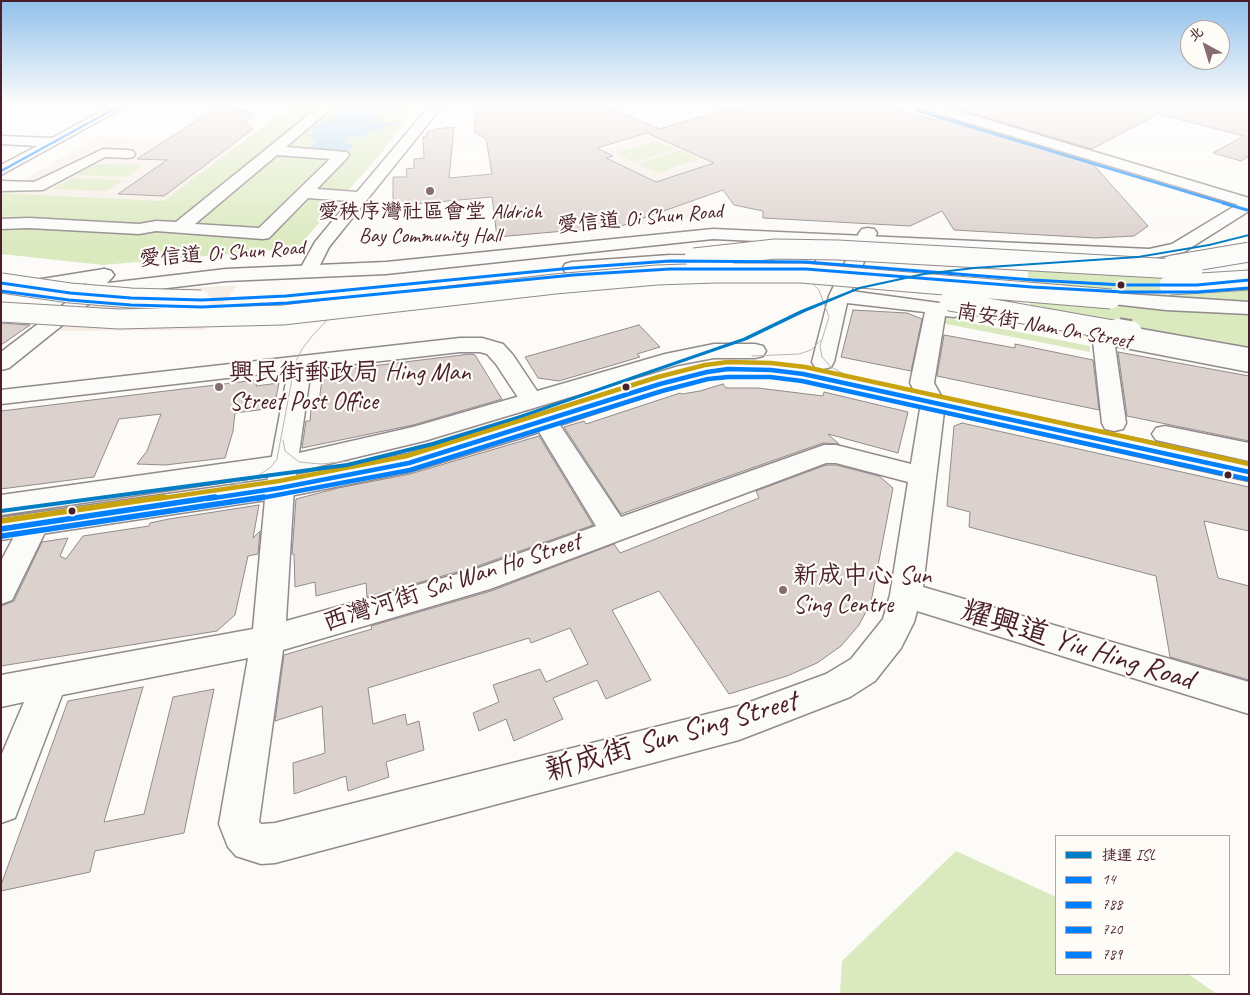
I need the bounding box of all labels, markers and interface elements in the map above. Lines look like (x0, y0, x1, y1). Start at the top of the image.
north arrow (1180, 20, 1230, 70)
text: 北 (1185, 23, 1207, 45)
marker: 愛秩序灣社區會堂 Aldrich Bay Community Hall (424, 185, 436, 197)
place label: 愛秩序灣社區會堂 Aldrich Bay Community Hall (318, 199, 542, 249)
street label: 愛信道 Oi Shun Road (556, 199, 724, 239)
street label: 愛信道 Oi Shun Road (138, 236, 306, 272)
unlabelled marker (1116, 280, 1126, 290)
street label: 南安街 Nam On Street (954, 299, 1134, 355)
place label: 興民街郵政局 Hing Man Street Post Office (229, 358, 470, 417)
marker: 興民街郵政局 Hing Man Street Post Office (213, 381, 225, 393)
unlabelled marker (621, 382, 631, 392)
unlabelled marker (1223, 470, 1233, 480)
unlabelled marker (67, 506, 77, 516)
street label: 西灣河街 Sai Wan Ho Street (319, 527, 585, 639)
place label: 新成中心 Sun Sing Centre (793, 561, 931, 620)
marker: 新成中心 Sun Sing Centre (777, 584, 789, 596)
street label: 耀興道 Yiu Hing Road (957, 594, 1197, 698)
street label: 新成街 Sun Sing Street (541, 684, 801, 790)
legend (1055, 835, 1230, 975)
text: 捷運 ISL (1102, 846, 1155, 865)
text: 14 (1102, 870, 1116, 889)
text: 788 (1102, 895, 1122, 914)
text: 720 (1102, 920, 1122, 939)
text: 789 (1102, 945, 1122, 964)

